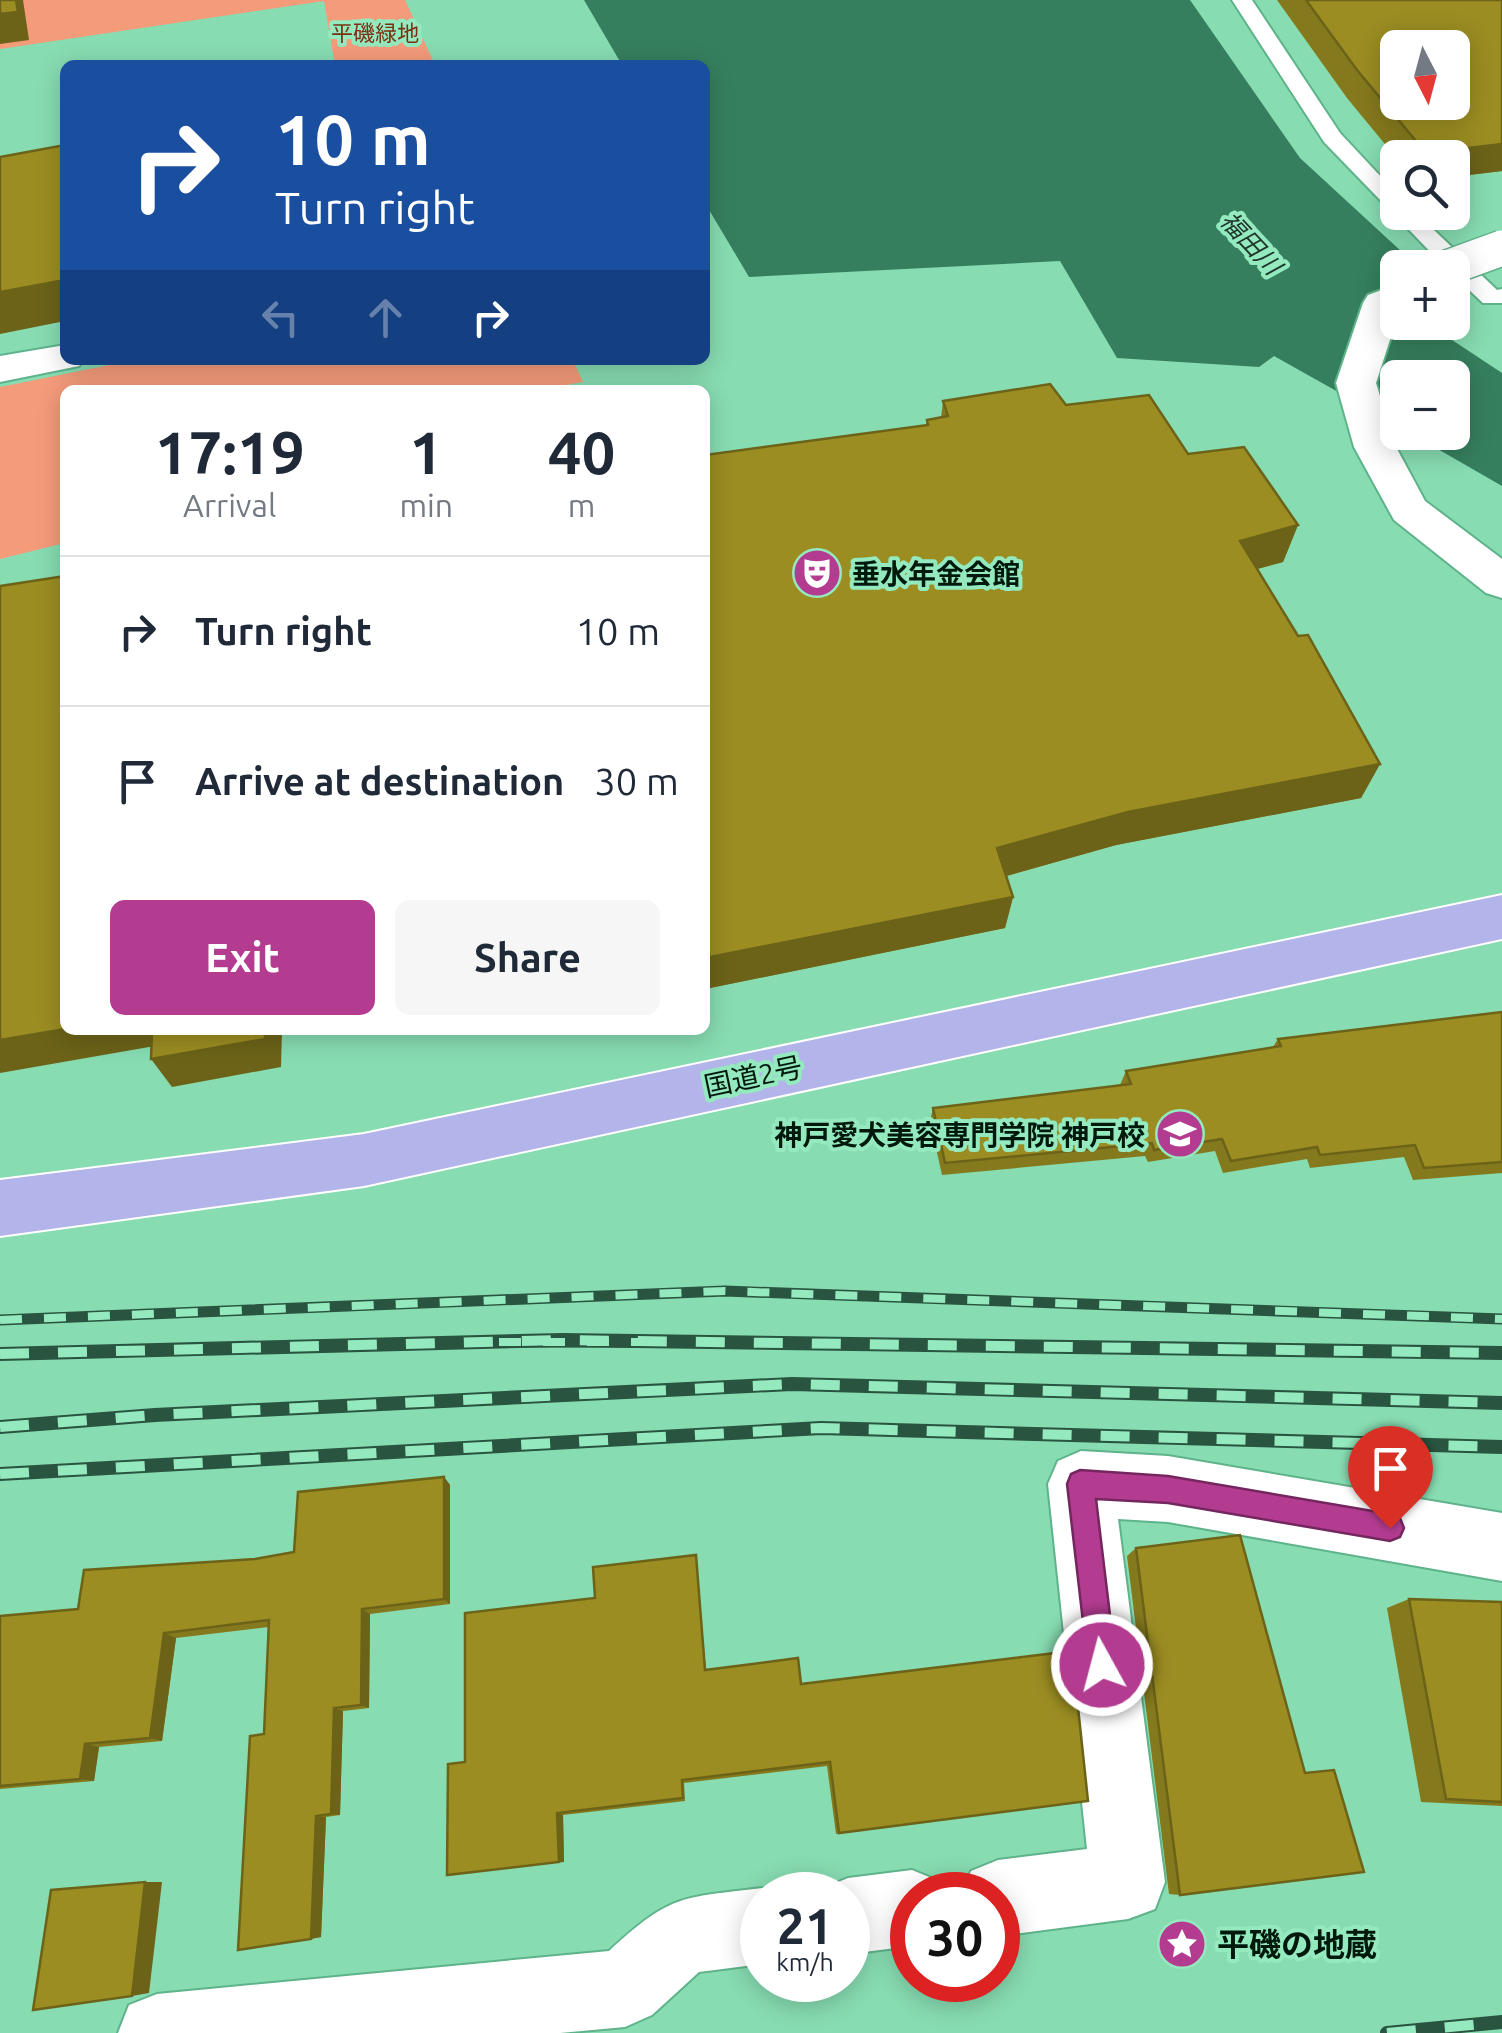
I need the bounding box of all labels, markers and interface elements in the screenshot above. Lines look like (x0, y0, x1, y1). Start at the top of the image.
park label: 平磯緑地 (331, 20, 419, 45)
north arrow (1380, 30, 1470, 120)
map controls (1380, 30, 1470, 450)
icon: right (110, 100, 240, 230)
text: 10 m (275, 100, 431, 178)
button: search (1380, 140, 1470, 230)
text: Turn right (275, 182, 475, 233)
water label: 福田川 (1215, 206, 1289, 282)
button: + (1380, 250, 1470, 340)
icon: left (253, 290, 308, 345)
icon: ahead (358, 290, 413, 345)
icon: right (463, 290, 518, 345)
button: − (1380, 360, 1470, 450)
text: 17:19 (155, 418, 305, 485)
text: 1 (409, 418, 443, 485)
text: 40 (548, 418, 615, 485)
text: Arrival (183, 487, 276, 523)
text: min (399, 487, 453, 523)
text: m (568, 487, 595, 523)
theatre icon: 垂水年金会館 (791, 547, 843, 599)
place label: 垂水年金会館 (852, 558, 1020, 589)
icon: right (110, 604, 165, 659)
text: Turn right (195, 610, 372, 652)
text: 10 m (576, 610, 660, 652)
icon: arrive (110, 754, 165, 809)
text: Arrive at destination (195, 760, 564, 802)
text: 30 m (594, 760, 679, 802)
button: Exit (110, 900, 375, 1015)
button: Share (395, 900, 660, 1015)
street label: 国道2号 (701, 1050, 805, 1102)
school or university icon: 神戸愛犬美容専門学院 神戸校 (1154, 1108, 1206, 1160)
place label: 神戸愛犬美容専門学院 神戸校 (774, 1119, 1145, 1150)
pin (1348, 1426, 1433, 1529)
icon: arrive (1363, 1441, 1418, 1496)
position arrow (1050, 1613, 1154, 1717)
speed limit sign: 30 (890, 1872, 1020, 2002)
text: 21 (777, 1897, 833, 1953)
place icon: 平磯の地蔵 (1156, 1918, 1208, 1970)
place label: 平磯の地蔵 (1217, 1926, 1377, 1962)
text: km/h (776, 1948, 834, 1976)

